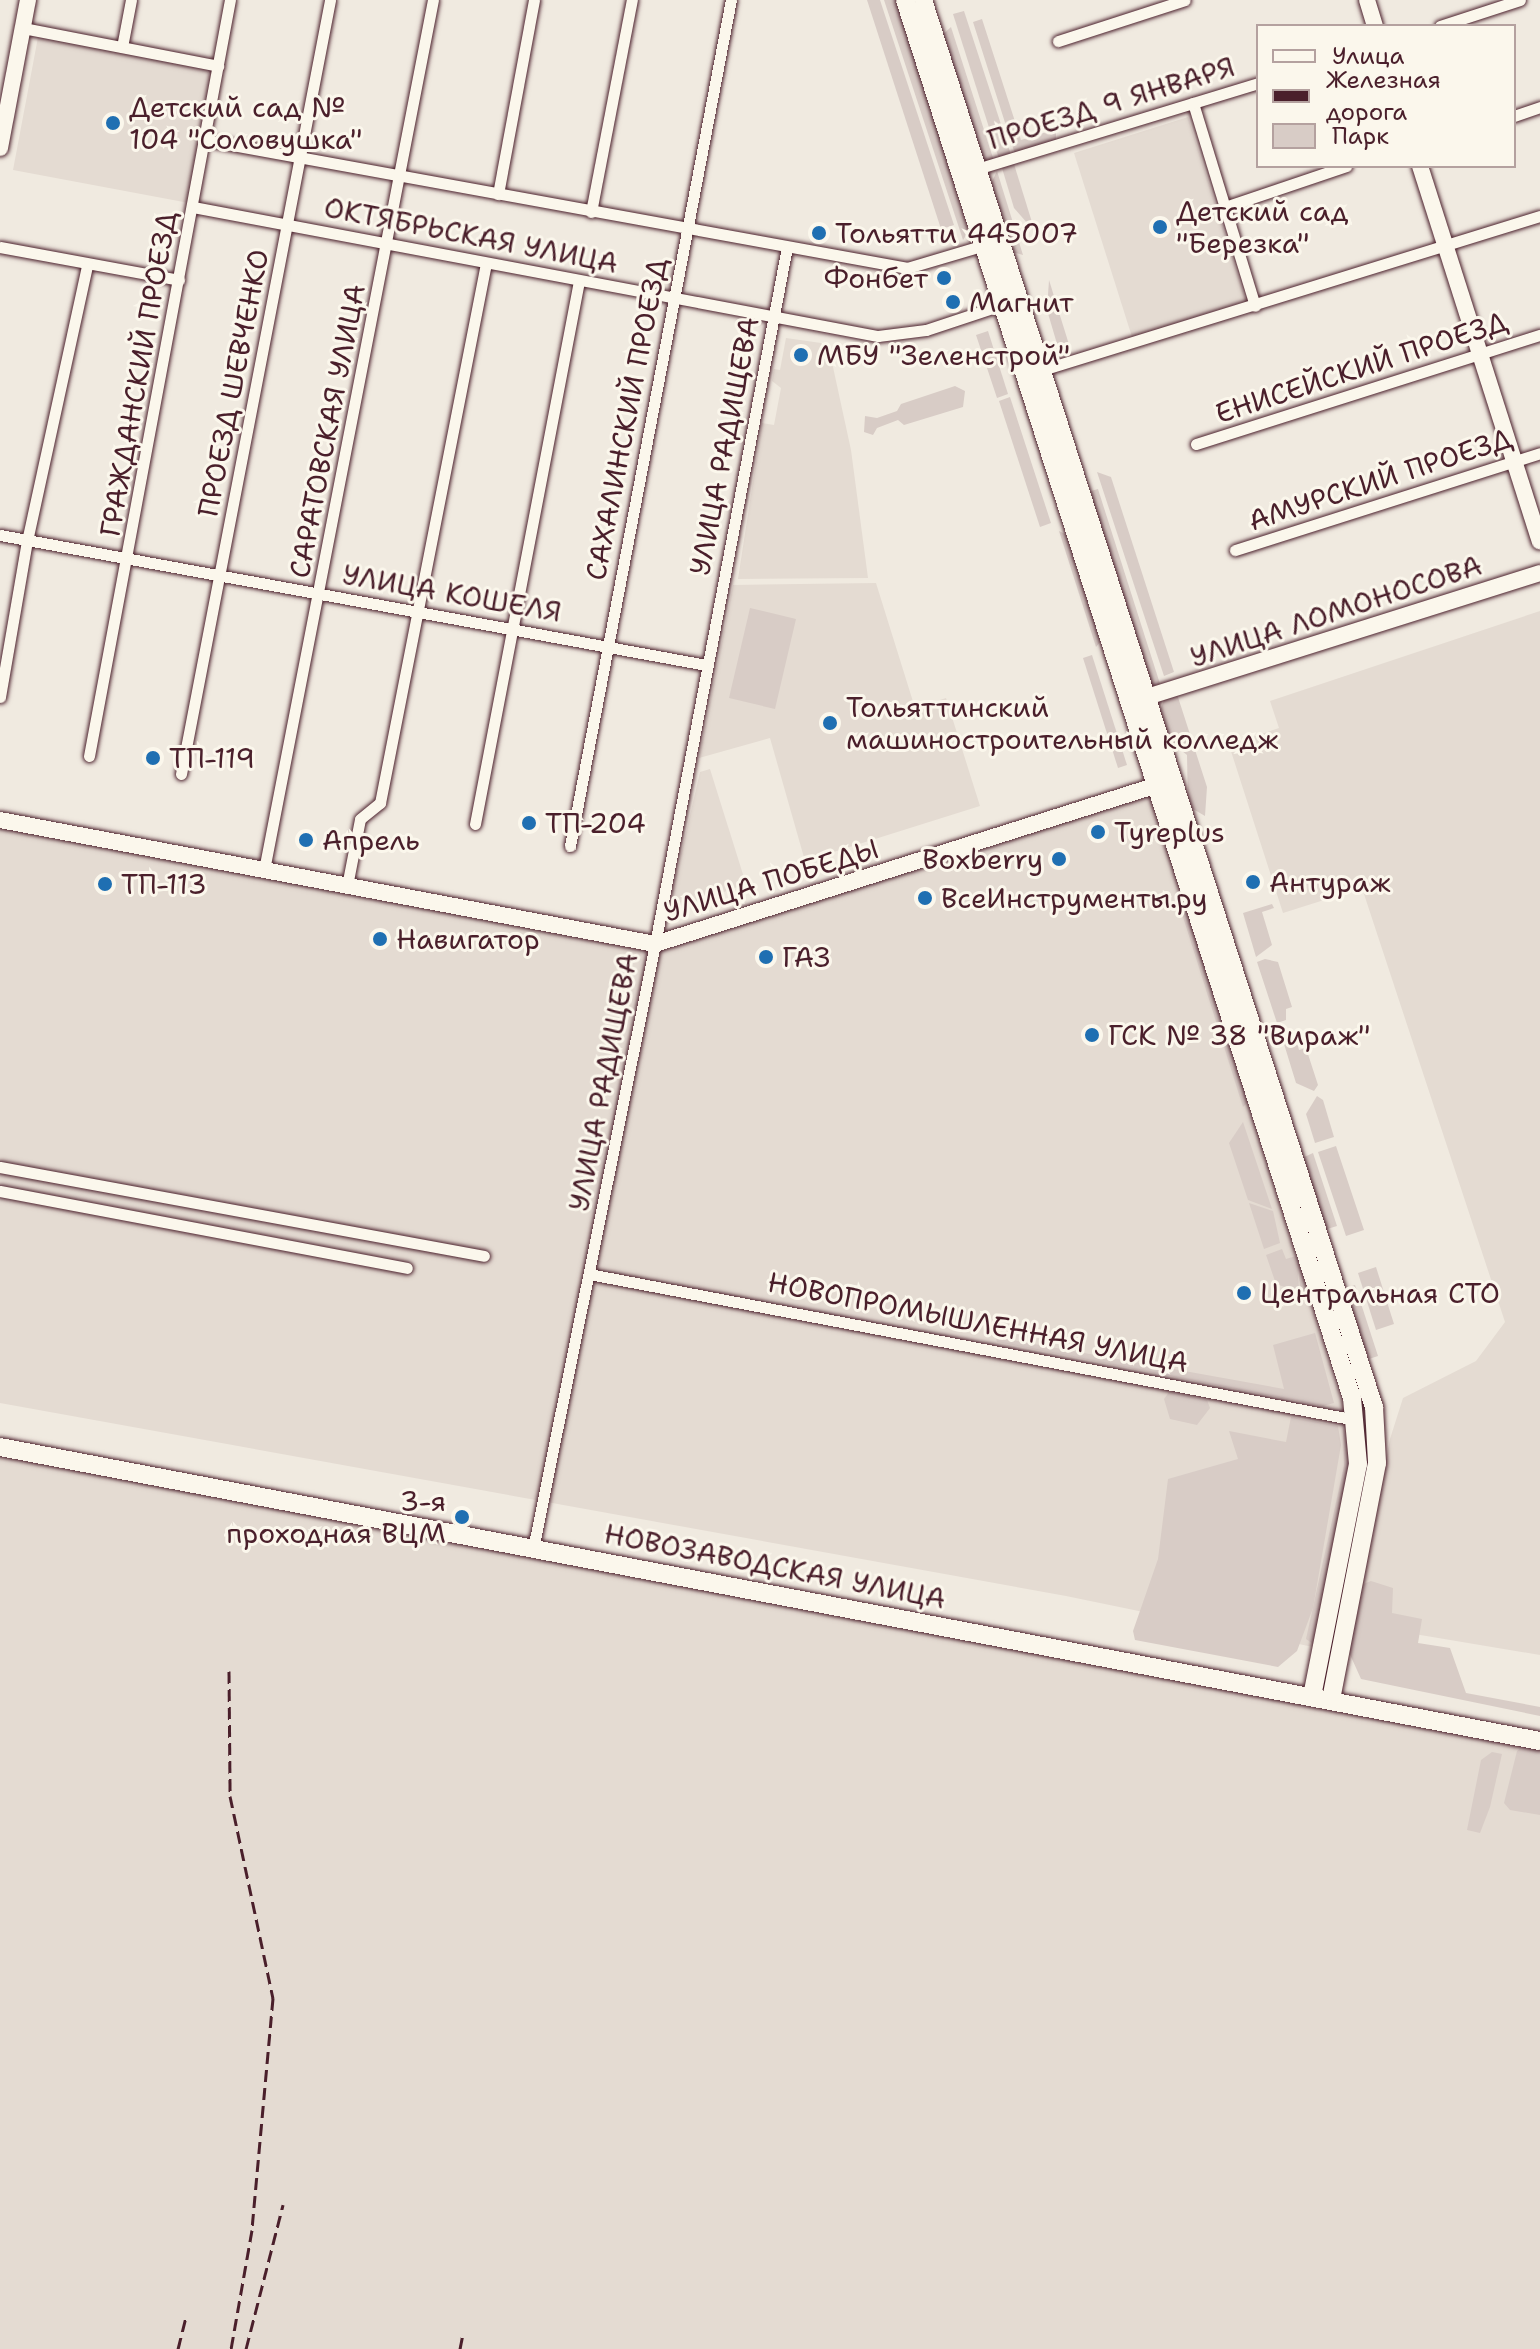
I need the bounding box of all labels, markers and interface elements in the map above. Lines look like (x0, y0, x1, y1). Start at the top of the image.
legend (1256, 24, 1516, 168)
text: Улица (1332, 40, 1405, 72)
street label: ПРОЕЗД 9 ЯНВАРЯ (983, 49, 1239, 157)
text: Железная дорога (1326, 64, 1441, 128)
place label: Детский сад № 104 "Соловушка" (129, 90, 363, 156)
marker: Детский сад № 104 "Соловушка" (104, 114, 122, 132)
text: Парк (1332, 120, 1389, 152)
street label: ОКТЯБРЬСКАЯ УЛИЦА (321, 190, 621, 280)
place label: Детский сад "Березка" (1176, 194, 1349, 260)
street label: ГРАЖДАНСКИЙ ПРОЕЗД (93, 209, 183, 539)
place label: Тольятти 445007 (835, 216, 1078, 250)
marker: Детский сад "Березка" (1151, 218, 1169, 236)
marker: Тольятти 445007 (810, 224, 828, 242)
street label: ПРОЕЗД ШЕВЧЕНКО (191, 246, 275, 520)
street label: САХАЛИНСКИЙ ПРОЕЗД (578, 255, 674, 583)
place label: Фонбет (824, 261, 928, 295)
marker: Фонбет (935, 269, 953, 287)
street label: САРАТОВСКАЯ УЛИЦА (282, 281, 372, 581)
place label: Магнит (969, 285, 1073, 319)
marker: Магнит (944, 293, 962, 311)
street label: ЕНИСЕЙСКИЙ ПРОЕЗД (1211, 304, 1511, 430)
street label: УЛИЦА РАДИЩЕВА (682, 314, 766, 578)
place label: МБУ "Зеленстрой" (817, 338, 1070, 372)
marker: МБУ "Зеленстрой" (792, 346, 810, 364)
street label: АМУРСКИЙ ПРОЕЗД (1244, 421, 1516, 537)
street label: УЛИЦА ЛОМОНОСОВА (1186, 548, 1486, 674)
street label: УЛИЦА КОШЕЛЯ (340, 557, 564, 629)
place label: Тольяттинский машиностроительный колледж (846, 690, 1278, 756)
marker: Тольяттинский машиностроительный колледж (821, 714, 839, 732)
place label: ТП-119 (169, 741, 255, 775)
marker: ТП-119 (144, 749, 162, 767)
place label: ТП-204 (545, 806, 646, 840)
marker: ТП-204 (520, 814, 538, 832)
place label: Tyreplus (1114, 815, 1225, 849)
place label: Апрель (322, 823, 420, 857)
marker: Tyreplus (1089, 823, 1107, 841)
marker: Апрель (297, 831, 315, 849)
street label: УЛИЦА ПОБЕДЫ (660, 831, 882, 929)
place label: Boxberry (922, 842, 1043, 876)
marker: Boxberry (1050, 850, 1068, 868)
place label: Антураж (1269, 865, 1391, 899)
place label: ТП-113 (121, 867, 207, 901)
marker: Антураж (1244, 873, 1262, 891)
marker: ТП-113 (96, 875, 114, 893)
place label: ВсеИнструменты.ру (941, 881, 1208, 915)
marker: ВсеИнструменты.ру (916, 889, 934, 907)
place label: Навигатор (396, 922, 540, 956)
marker: Навигатор (371, 930, 389, 948)
place label: ГАЗ (782, 940, 830, 974)
marker: ГАЗ (757, 948, 775, 966)
street label: УЛИЦА РАДИЩЕВА (561, 950, 645, 1214)
place label: ГСК № 38 "Вираж" (1108, 1018, 1370, 1052)
marker: ГСК № 38 "Вираж" (1083, 1026, 1101, 1044)
street label: НОВОПРОМЫШЛЕННАЯ УЛИЦА (765, 1265, 1191, 1379)
place label: Центральная СТО (1260, 1276, 1500, 1310)
marker: Центральная СТО (1235, 1284, 1253, 1302)
place label: 3-я проходная ВЦМ (226, 1484, 446, 1550)
marker: 3-я проходная ВЦМ (453, 1508, 471, 1526)
street label: НОВОЗАВОДСКАЯ УЛИЦА (601, 1516, 949, 1616)

